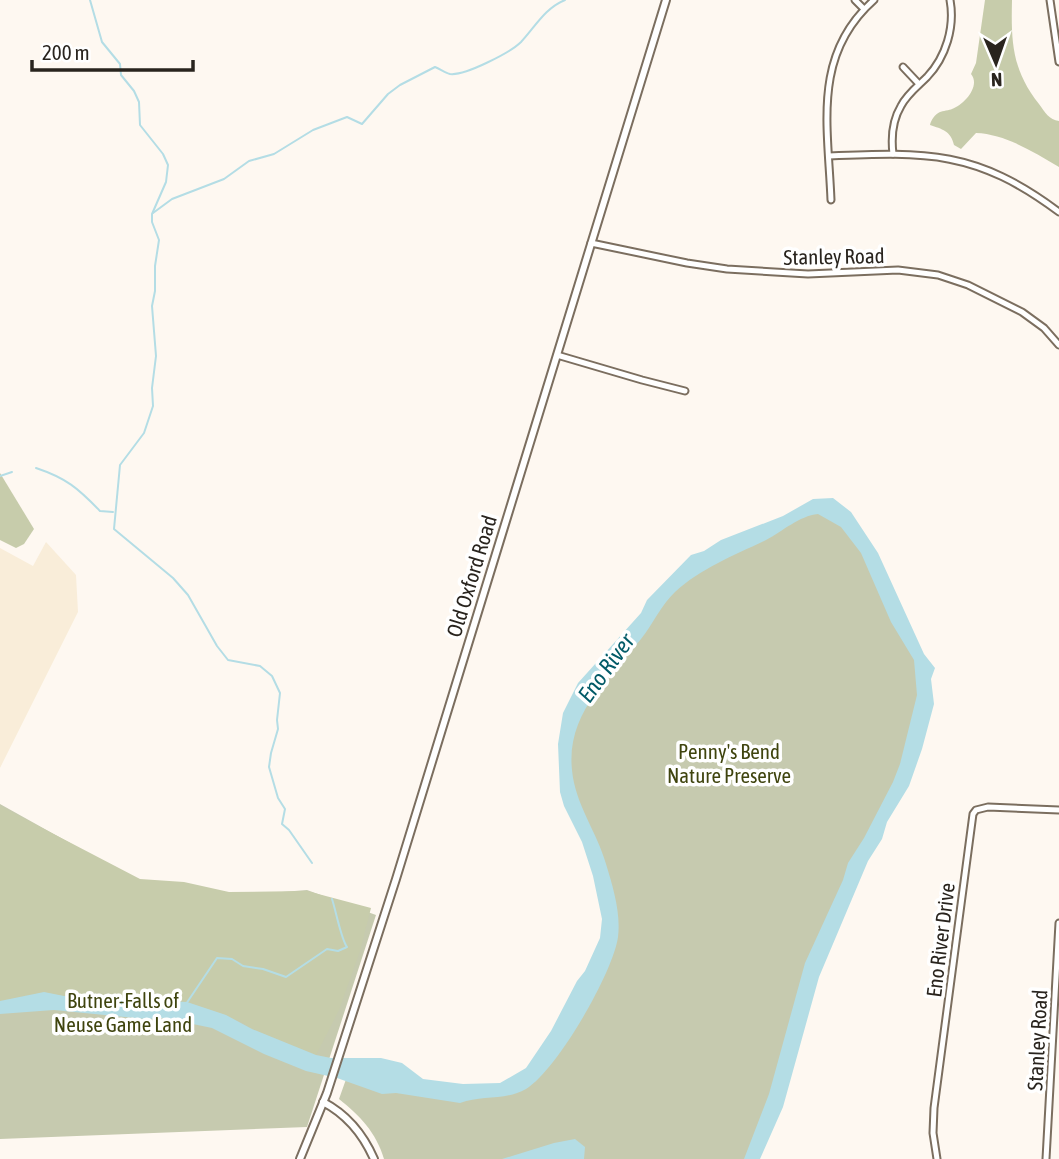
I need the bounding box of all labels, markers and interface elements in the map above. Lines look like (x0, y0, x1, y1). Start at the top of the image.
scale bar (32, 28, 192, 72)
north arrow (961, 28, 1031, 98)
text: 200 m (42, 40, 90, 64)
text: N (991, 69, 1003, 91)
street label: Stanley Road (783, 243, 885, 269)
street label: Old Oxford Road (441, 512, 501, 640)
water label: Eno River (573, 628, 640, 707)
park label: Penny's Bend Nature Preserve (667, 739, 791, 787)
street label: Eno River Drive (921, 881, 959, 999)
park label: Butner-Falls of Neuse Game Land (54, 988, 192, 1036)
street label: Stanley Road (1022, 989, 1052, 1091)

